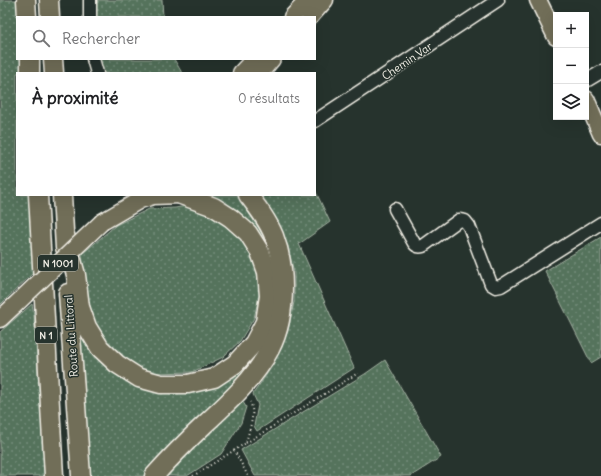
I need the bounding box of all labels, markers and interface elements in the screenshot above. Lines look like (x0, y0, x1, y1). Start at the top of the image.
map controls (553, 12, 589, 120)
button: + (553, 12, 589, 48)
search box (16, 16, 316, 60)
icon: search (30, 27, 52, 49)
text: Rechercher (62, 29, 140, 48)
street label: Chemin Var (379, 39, 435, 83)
button: − (553, 48, 589, 84)
button: layers (553, 84, 589, 120)
text: À proximité (32, 87, 118, 109)
text: 0 résultats (238, 90, 300, 107)
road number: N 1001 (38, 255, 78, 271)
street label: Route du Littoral (61, 294, 81, 378)
road number: N 1 (35, 327, 57, 343)

